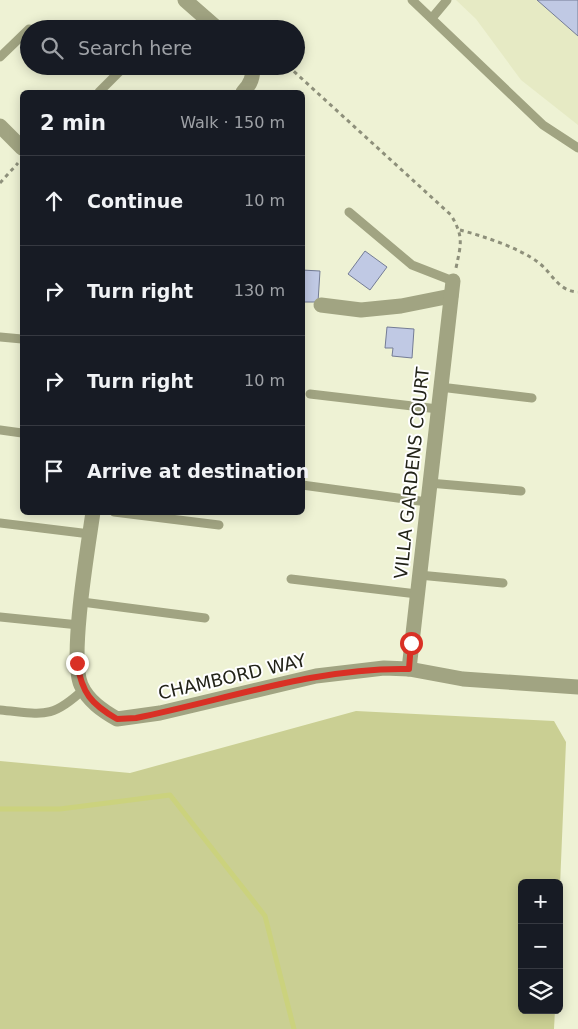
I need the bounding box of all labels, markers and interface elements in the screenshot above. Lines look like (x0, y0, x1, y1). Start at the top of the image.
search box (20, 20, 305, 75)
icon: search (38, 34, 66, 62)
text: Search here (78, 37, 192, 59)
text: 2 min (40, 111, 106, 135)
text: Walk · 150 m (180, 113, 285, 132)
icon: ahead (40, 187, 68, 215)
text: Continue (87, 190, 183, 212)
text: 10 m (244, 191, 285, 210)
icon: right (40, 277, 68, 305)
text: Turn right (87, 280, 193, 302)
text: 130 m (234, 281, 285, 300)
street label: VILLA GARDENS COURT (390, 365, 433, 580)
icon: right (40, 367, 68, 395)
text: Turn right (87, 370, 193, 392)
text: 10 m (244, 371, 285, 390)
icon: arrive (40, 457, 68, 485)
text: Arrive at destination (87, 460, 309, 482)
route start (400, 632, 423, 655)
street label: CHAMBORD WAY (156, 649, 309, 704)
route end (66, 652, 89, 675)
map controls (518, 879, 563, 1014)
button: + (518, 879, 563, 924)
button: − (518, 924, 563, 969)
button: layers (518, 969, 563, 1014)

